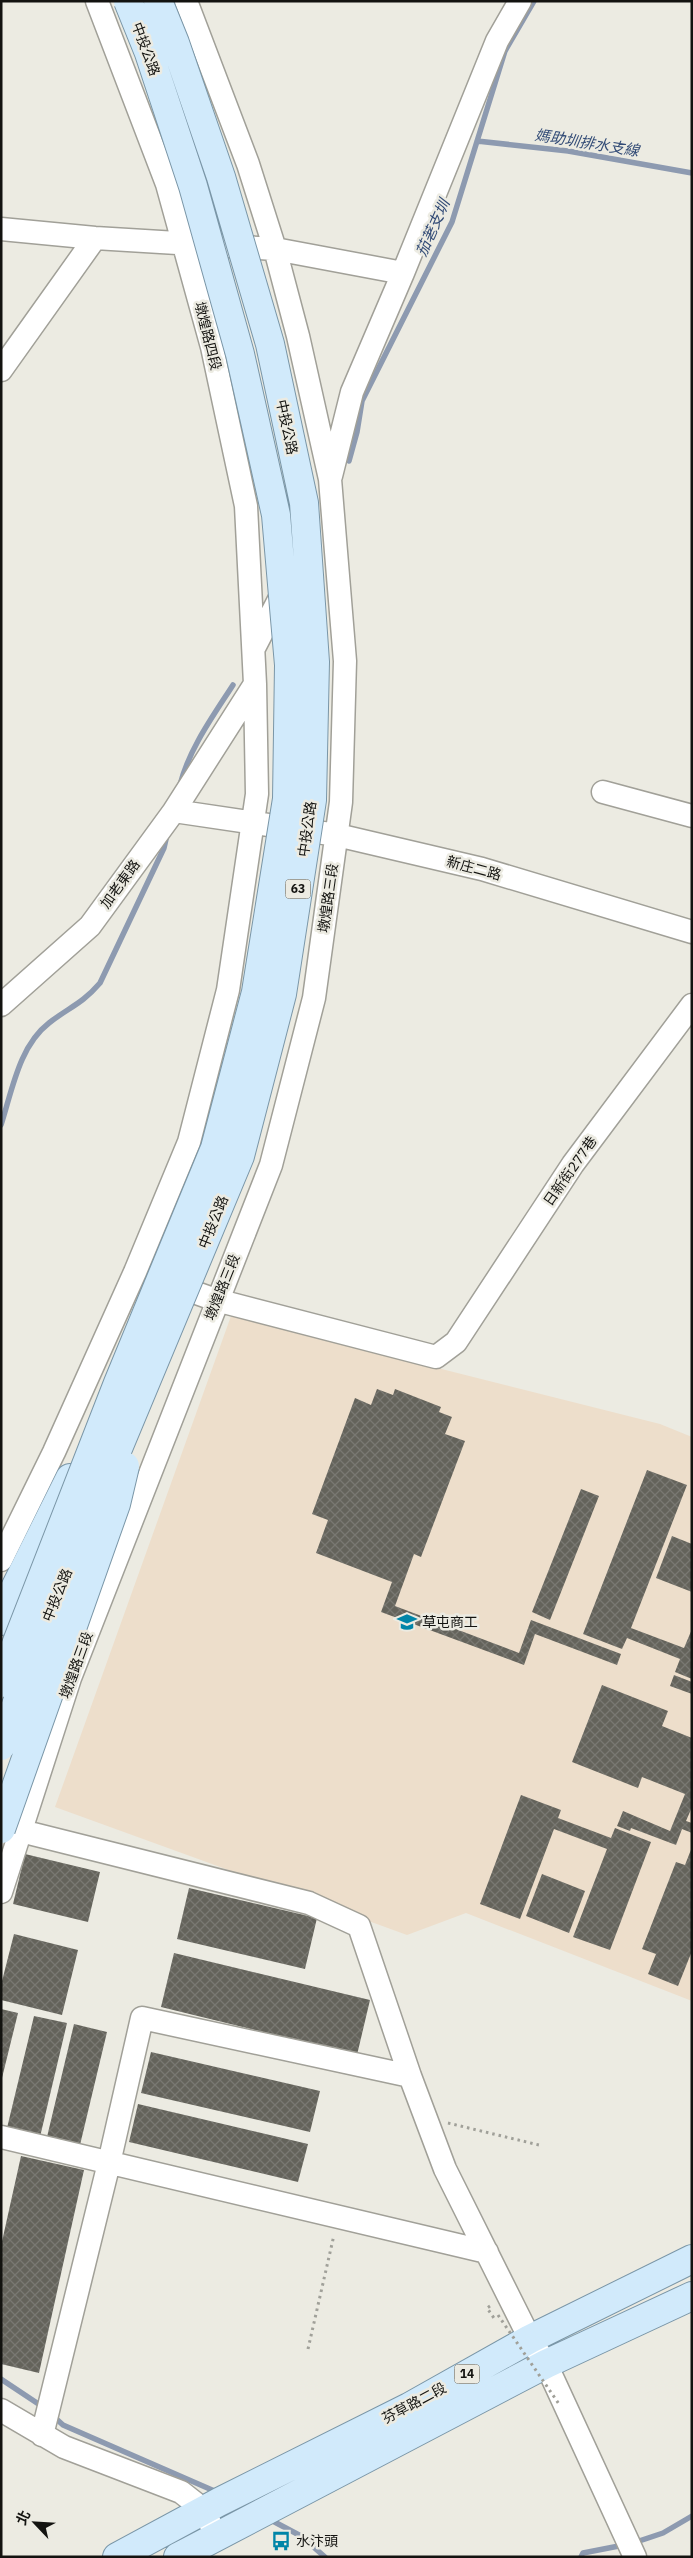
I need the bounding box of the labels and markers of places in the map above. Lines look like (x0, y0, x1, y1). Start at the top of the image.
school or university icon: 草屯商工 (396, 1611, 418, 1633)
place label: 草屯商工 (422, 1613, 478, 1631)
bus stop icon: 水汴頭 (270, 2530, 292, 2552)
place label: 水汴頭 (296, 2532, 338, 2550)

